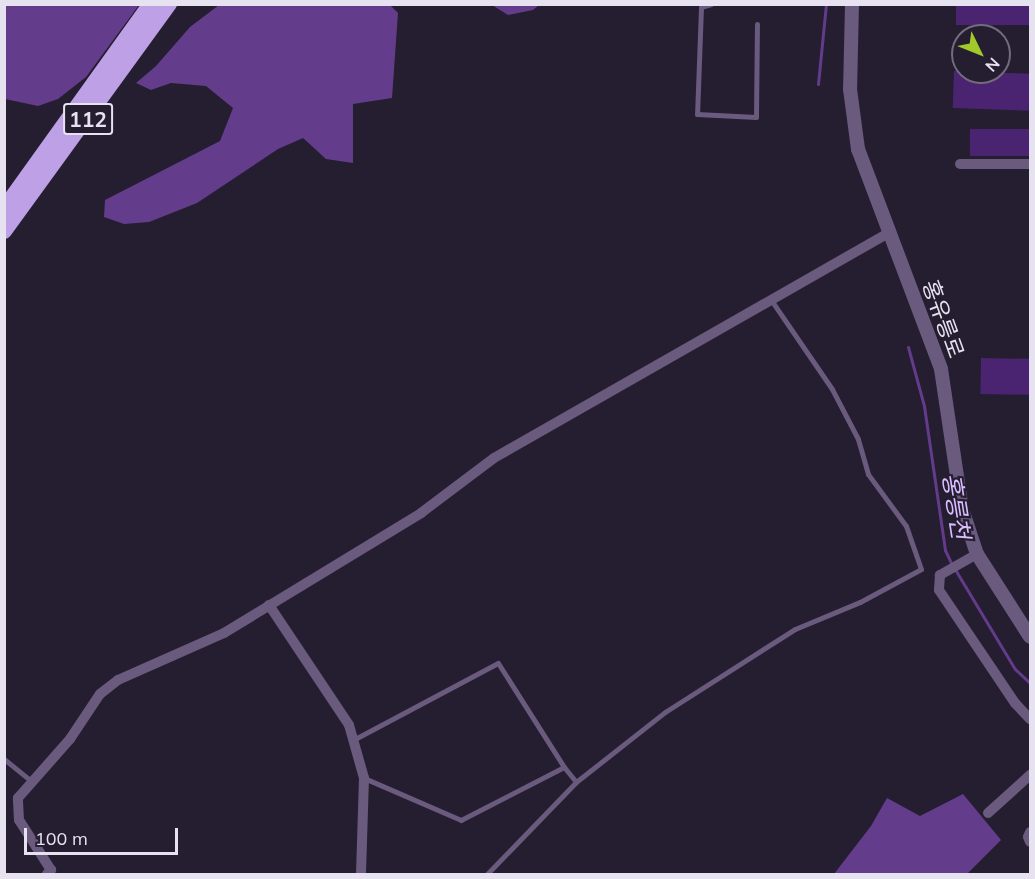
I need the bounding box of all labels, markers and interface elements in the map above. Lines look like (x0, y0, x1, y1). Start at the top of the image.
north arrow (951, 24, 1011, 84)
text: N (981, 54, 1004, 76)
road number: 112 (62, 101, 113, 137)
street label: 홍유릉로 (917, 276, 969, 362)
water label: 홍릉천 (937, 471, 975, 541)
scale bar (27, 816, 182, 854)
text: 100 m (35, 827, 88, 850)

